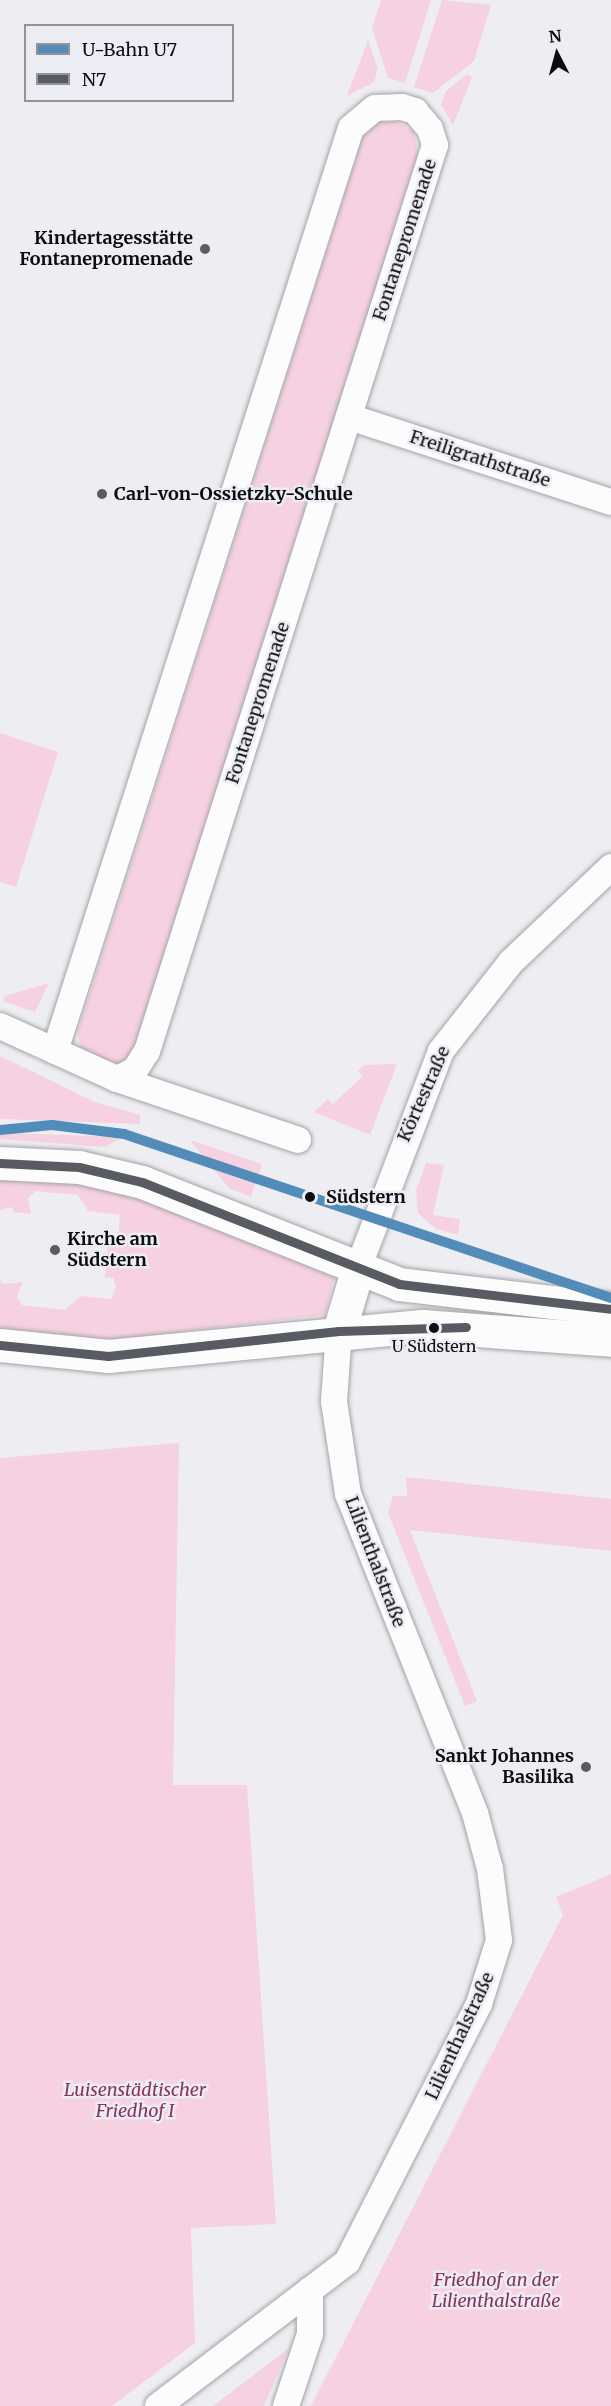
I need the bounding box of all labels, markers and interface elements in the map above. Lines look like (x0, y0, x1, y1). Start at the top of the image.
legend (24, 24, 234, 102)
north arrow (527, 24, 587, 84)
text: N (548, 25, 562, 47)
text: U-Bahn U7 (82, 38, 177, 61)
text: N7 (82, 68, 106, 91)
street label: Fontanepromenade (369, 156, 441, 324)
place label: Kindertagesstätte Fontanepromenade (19, 228, 193, 270)
marker: Kindertagesstätte Fontanepromenade (198, 242, 212, 256)
street label: Freiligrathstraße (407, 426, 553, 492)
place label: Carl-von-Ossietzky-Schule (114, 483, 353, 505)
marker: Carl-von-Ossietzky-Schule (95, 487, 109, 501)
street label: Fontanepromenade (222, 619, 294, 787)
street label: Körtestraße (393, 1043, 455, 1145)
marker: Südstern (299, 1186, 321, 1208)
place label: Südstern (326, 1186, 406, 1208)
place label: Kirche am Südstern (67, 1229, 158, 1272)
marker: Kirche am Südstern (48, 1243, 62, 1257)
marker: U Südstern (428, 1322, 440, 1334)
place label: U Südstern (392, 1336, 476, 1356)
street label: Lilienthalstraße (340, 1494, 410, 1630)
place label: Sankt Johannes Basilika (435, 1746, 574, 1788)
marker: Sankt Johannes Basilika (579, 1760, 593, 1774)
street label: Lilienthalstraße (421, 1969, 499, 2103)
park label: Luisenstädtischer Friedhof I (64, 2080, 206, 2122)
park label: Friedhof an der Lilienthalstraße (432, 2270, 560, 2312)

